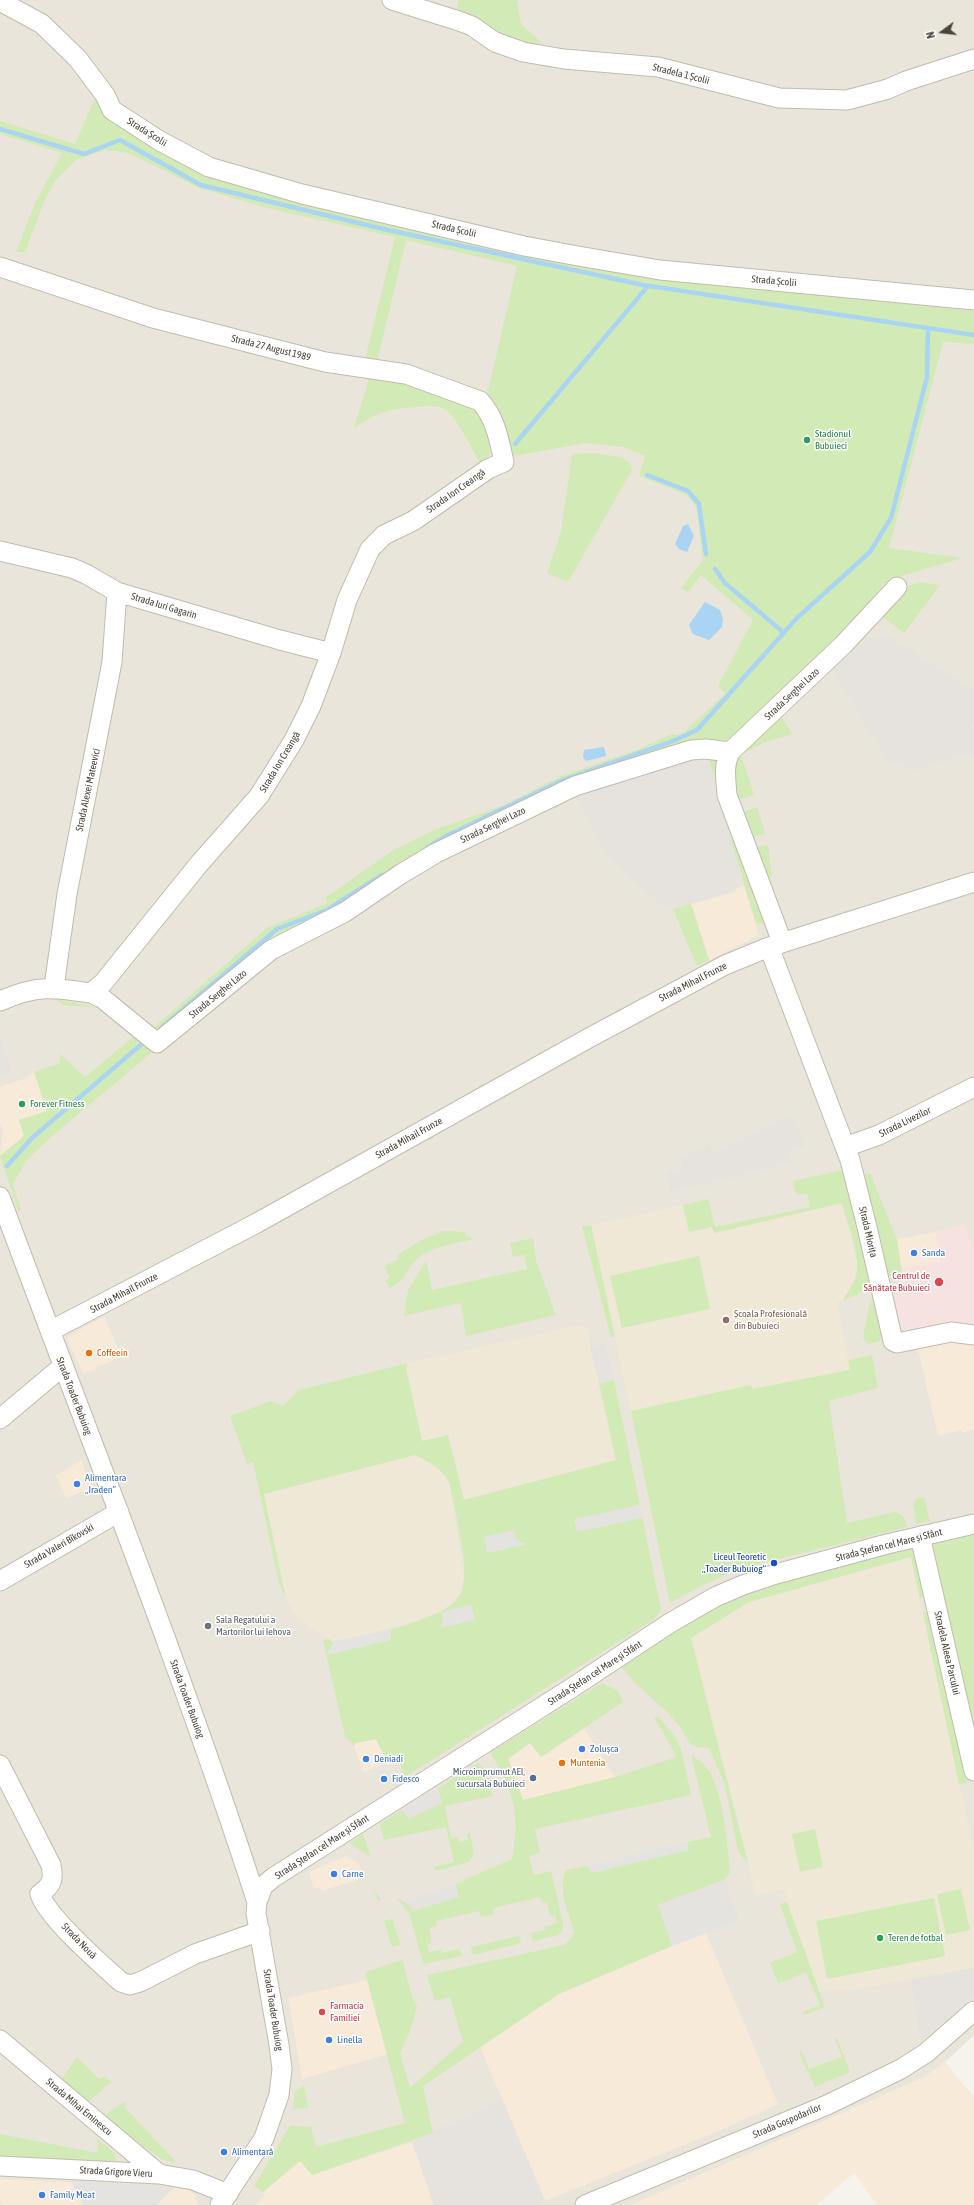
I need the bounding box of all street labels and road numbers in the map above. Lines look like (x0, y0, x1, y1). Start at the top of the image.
street label: Stradela 1 Școlii (651, 61, 711, 87)
street label: Strada Școlii (125, 115, 169, 149)
street label: Strada Școlii (431, 218, 477, 240)
street label: Strada Școlii (751, 273, 797, 289)
street label: Strada 27 August 1989 (230, 332, 312, 364)
street label: Strada Ion Creangă (424, 466, 488, 516)
street label: Strada Iuri Gagarin (130, 590, 198, 622)
street label: Strada Serghei Lazo (762, 665, 822, 723)
street label: Strada Ion Creangă (257, 729, 303, 795)
street label: Strada Alexei Mateevici (73, 747, 103, 833)
street label: Strada Serghei Lazo (459, 804, 527, 846)
street label: Strada Mihail Frunze (657, 960, 729, 1004)
street label: Strada Serghei Lazo (187, 967, 249, 1021)
street label: Strada Livezilor (877, 1104, 933, 1140)
street label: Strada Mihail Frunze (373, 1115, 445, 1161)
street label: Strada Miorița (856, 1205, 880, 1259)
street label: Strada Mihail Frunze (88, 1270, 160, 1316)
street label: Strada Toader Bubuiog (54, 1355, 94, 1437)
street label: Strada Valeri Bîkovski (22, 1521, 96, 1571)
street label: Strada Ștefan cel Mare și Sfânt (834, 1526, 944, 1564)
street label: Stradela Aleea Parcului (932, 1610, 962, 1696)
street label: Strada Ștefan cel Mare și Sfânt (546, 1638, 644, 1708)
street label: Strada Toader Bubuiog (167, 1658, 207, 1740)
street label: Strada Ștefan cel Mare și Sfânt (273, 1812, 371, 1882)
street label: Strada Nouă (59, 1921, 99, 1961)
street label: Strada Toader Bubuiog (261, 1968, 285, 2052)
street label: Strada Mihai Eminescu (43, 2076, 115, 2138)
street label: Strada Gospodarilor (751, 2101, 823, 2141)
street label: Strada Grigore Vieru (79, 2164, 153, 2180)

